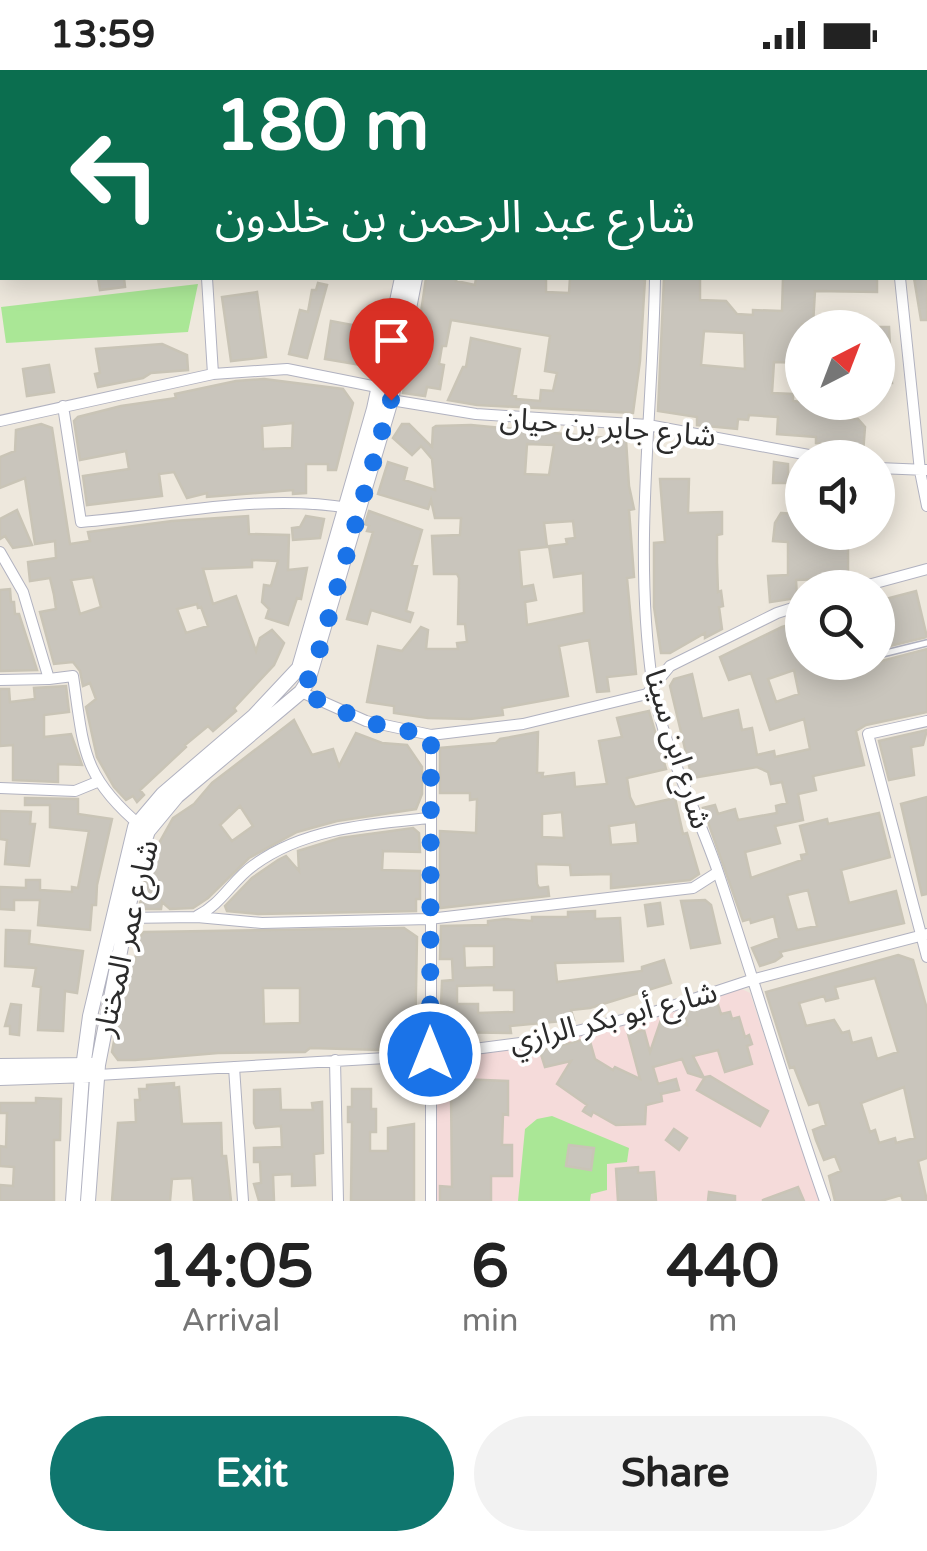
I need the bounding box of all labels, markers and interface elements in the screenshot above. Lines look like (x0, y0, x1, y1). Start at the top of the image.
text: 13:59 (50, 12, 155, 58)
text: 180 m (215, 85, 429, 169)
icon: left (50, 110, 180, 240)
text: شارع عبد الرحمن بن خلدون (215, 191, 695, 245)
pin (349, 298, 434, 401)
north arrow (785, 310, 895, 420)
map controls (785, 310, 895, 680)
icon: arrive (364, 313, 419, 368)
street label: شارع جابر بن حيان (498, 400, 717, 458)
button: sound (785, 440, 895, 550)
button: search (785, 570, 895, 680)
street label: شارع ابن سينا (633, 665, 719, 834)
street label: شارع عمر المختار (86, 836, 170, 1042)
street label: شارع أبو بكر الرازي (505, 973, 722, 1065)
position arrow (378, 1002, 482, 1106)
text: 14:05 (148, 1231, 314, 1303)
text: 6 (471, 1231, 509, 1303)
text: 440 (666, 1231, 779, 1303)
text: Arrival (181, 1302, 280, 1340)
text: min (462, 1302, 519, 1340)
text: m (708, 1302, 737, 1340)
button: Exit (50, 1416, 454, 1531)
button: Share (474, 1416, 877, 1531)

